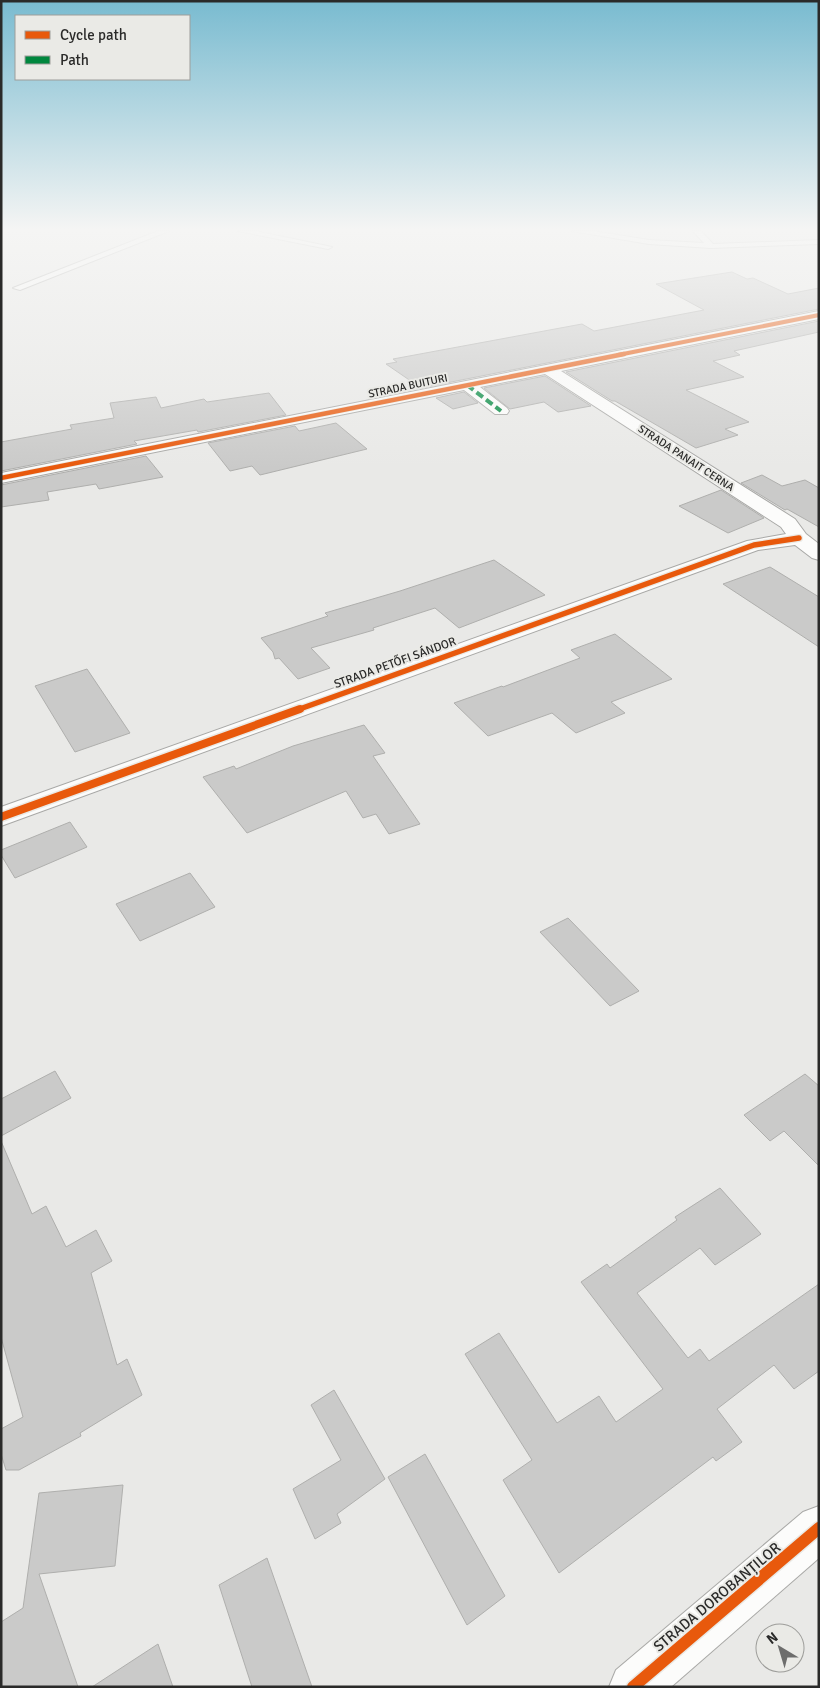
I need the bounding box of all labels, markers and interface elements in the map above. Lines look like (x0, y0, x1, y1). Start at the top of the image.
legend (15, 15, 190, 80)
text: Cycle path (60, 26, 127, 44)
text: Path (60, 51, 89, 69)
street label: STRADA BUITURI (367, 371, 449, 401)
street label: STRADA PANAIT CERNA (636, 422, 737, 494)
street label: STRADA PETŐFI SÁNDOR (332, 634, 458, 692)
street label: STRADA DOROBANȚILOR (650, 1539, 784, 1655)
north arrow (755, 1623, 805, 1673)

